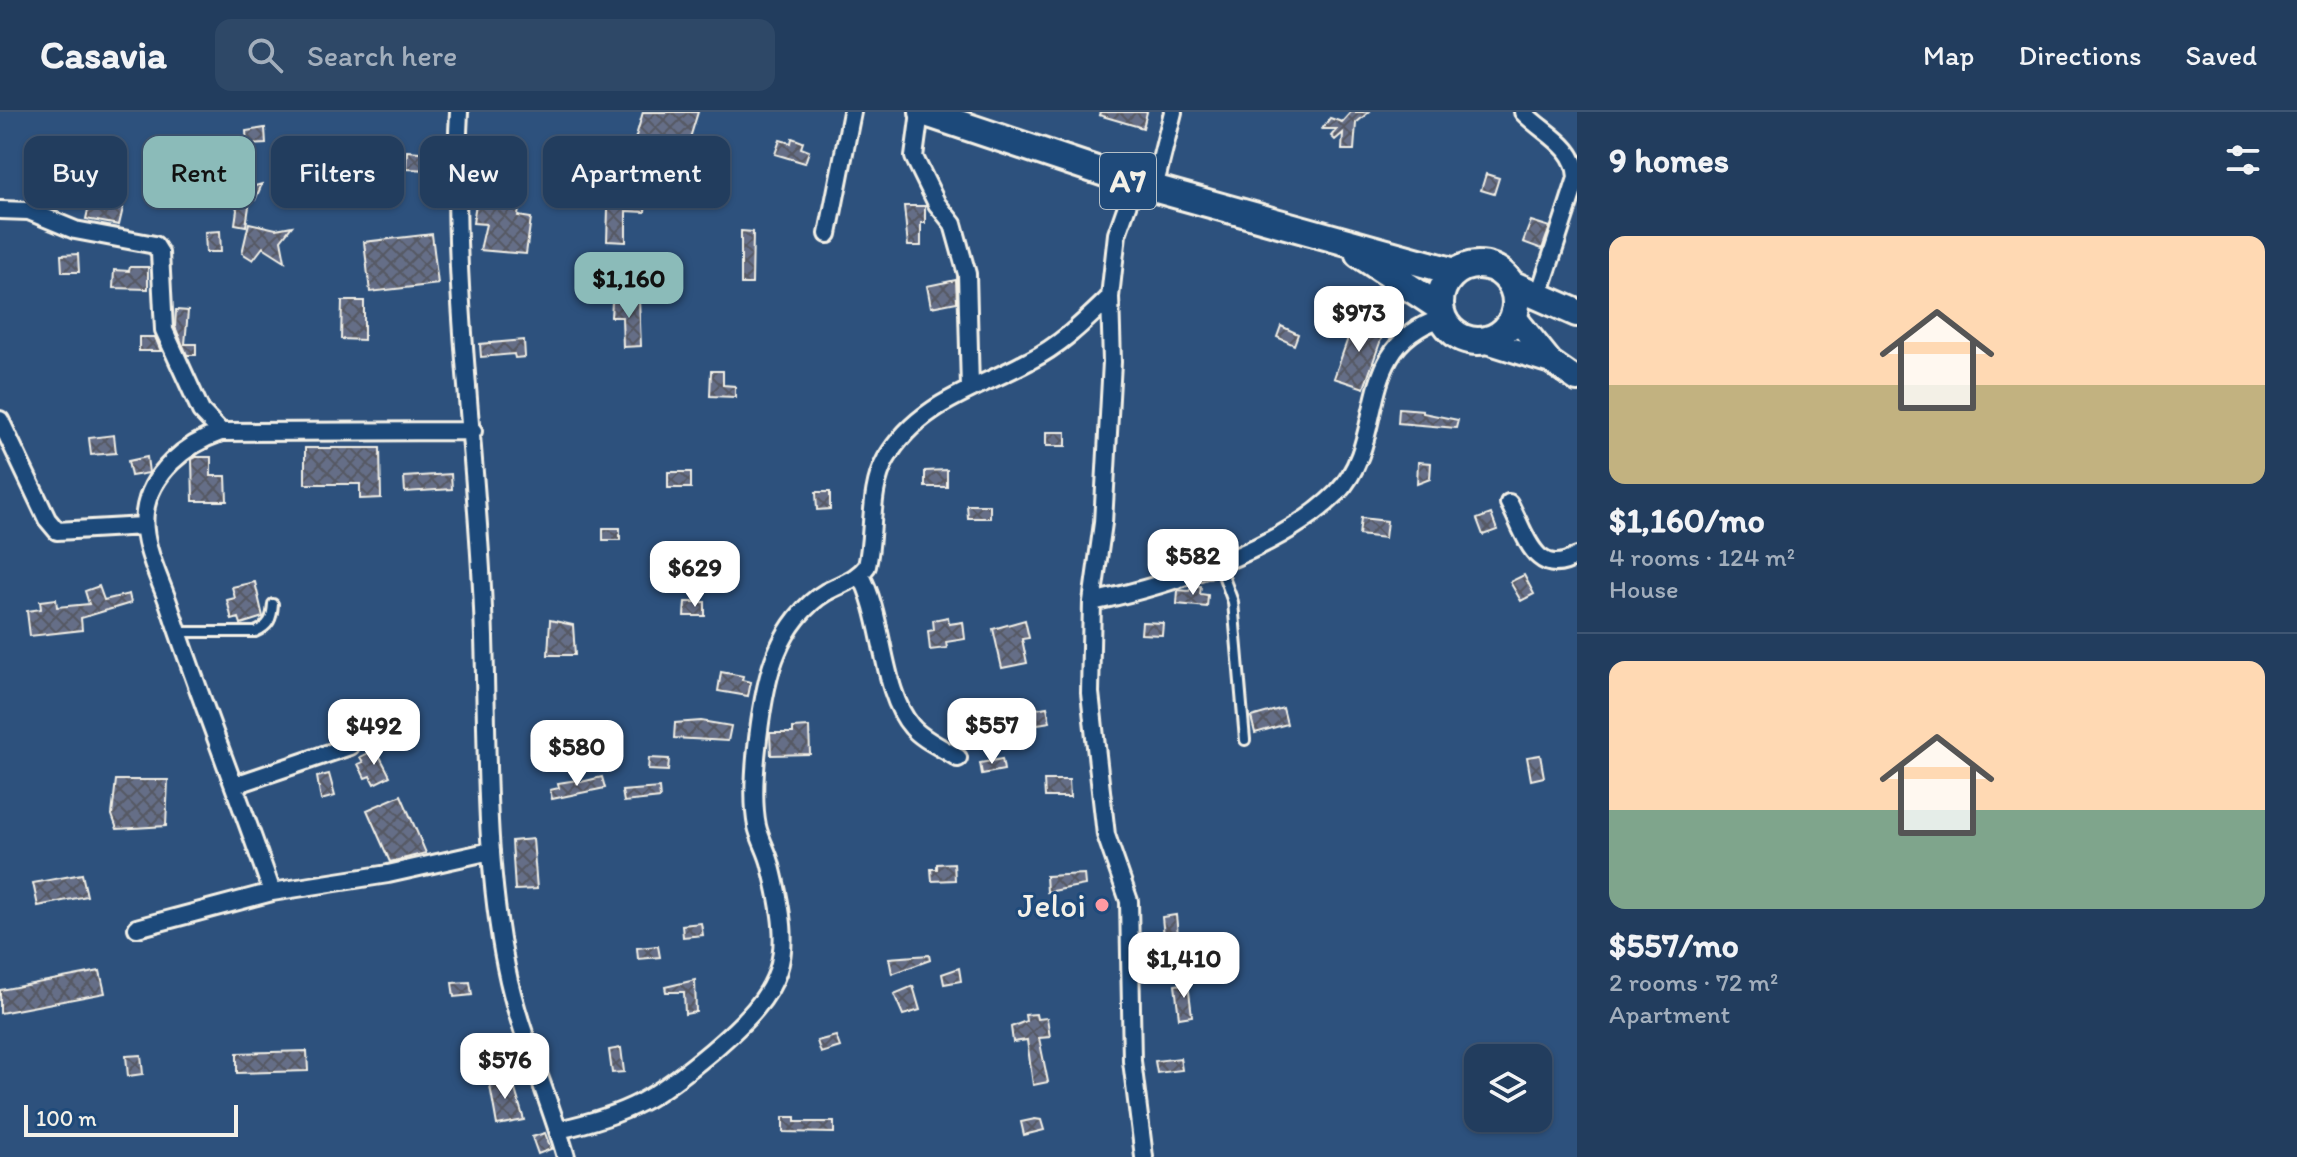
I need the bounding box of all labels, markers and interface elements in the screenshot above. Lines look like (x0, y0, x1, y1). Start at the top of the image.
search box (215, 19, 775, 91)
text: Casavia (40, 32, 167, 78)
icon: search (243, 33, 287, 77)
text: Search here (307, 37, 457, 74)
text: Map (1923, 38, 1974, 72)
text: Directions (2018, 38, 2142, 72)
text: Saved (2186, 38, 2257, 72)
chip: Buy (24, 136, 127, 208)
chip: Rent (143, 136, 255, 208)
chip: Filters (271, 136, 404, 208)
chip: New (420, 136, 527, 208)
chip: Apartment (543, 136, 730, 208)
icon: filters (2221, 138, 2265, 182)
text: 9 homes (1609, 140, 1729, 181)
road number: A7 (1100, 153, 1156, 209)
pin: $1,160 (564, 252, 694, 320)
text: $1,160 (592, 262, 666, 294)
pin: $973 (1312, 286, 1406, 354)
icon: home (1865, 288, 2009, 432)
text: $973 (1332, 296, 1386, 328)
text: $1,160/mo (1609, 500, 1765, 541)
pin: $582 (1146, 529, 1240, 597)
text: $582 (1166, 539, 1220, 571)
pin: $629 (648, 541, 742, 609)
text: 4 rooms · 124 m² (1609, 541, 1795, 573)
text: $629 (668, 551, 722, 583)
text: House (1609, 573, 1679, 605)
pin: $557 (945, 698, 1039, 766)
pin: $492 (327, 699, 421, 767)
text: $557 (965, 708, 1019, 740)
text: $492 (346, 709, 402, 741)
icon: home (1865, 713, 2009, 857)
pin: $580 (530, 720, 624, 788)
text: $580 (548, 730, 606, 762)
place label: Jeloi (1018, 885, 1086, 926)
marker: Jeloi (1093, 896, 1111, 914)
text: $557/mo (1609, 925, 1739, 966)
pin: $1,410 (1119, 932, 1249, 1000)
text: $1,410 (1146, 942, 1222, 974)
text: 2 rooms · 72 m² (1609, 966, 1778, 998)
text: Apartment (1609, 998, 1730, 1030)
pin: $576 (458, 1033, 552, 1101)
text: $576 (478, 1043, 532, 1075)
map controls (1464, 1044, 1552, 1132)
button: layers (1464, 1044, 1552, 1132)
scale bar (24, 1101, 238, 1137)
text: 100 m (36, 1105, 97, 1132)

